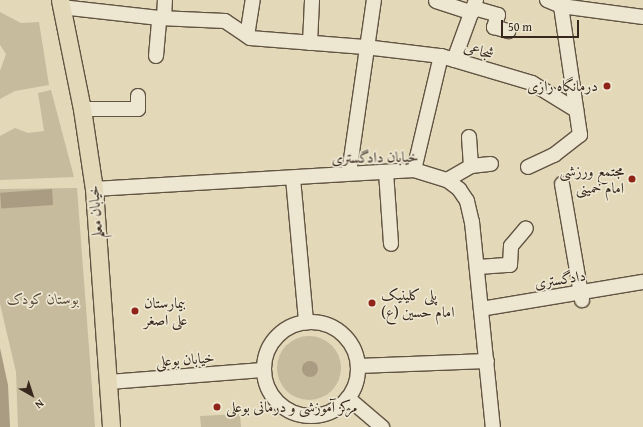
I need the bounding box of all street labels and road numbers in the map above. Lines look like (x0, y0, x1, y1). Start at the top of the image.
street label: شجاعی (462, 37, 496, 63)
street label: خیابان دادگستری (331, 147, 419, 167)
street label: خیابان معلم (84, 184, 106, 240)
street label: دادگستری (533, 266, 587, 292)
street label: خیابان بوعلی (155, 348, 215, 370)

